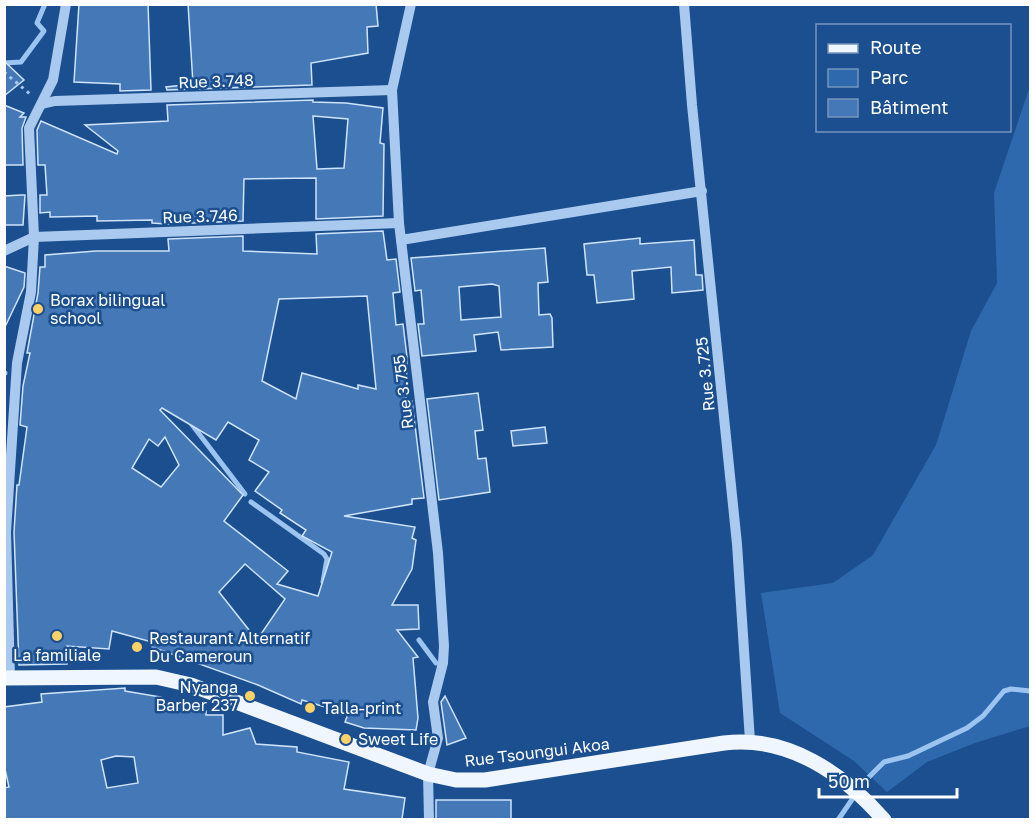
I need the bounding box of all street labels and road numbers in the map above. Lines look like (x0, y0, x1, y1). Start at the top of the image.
street label: Rue 3.748 (178, 70, 254, 92)
street label: Rue 3.746 (162, 205, 238, 227)
street label: Rue 3.725 (691, 336, 719, 412)
street label: Rue 3.755 (389, 354, 417, 430)
street label: Rue Tsoungui Akoa (463, 733, 611, 771)

